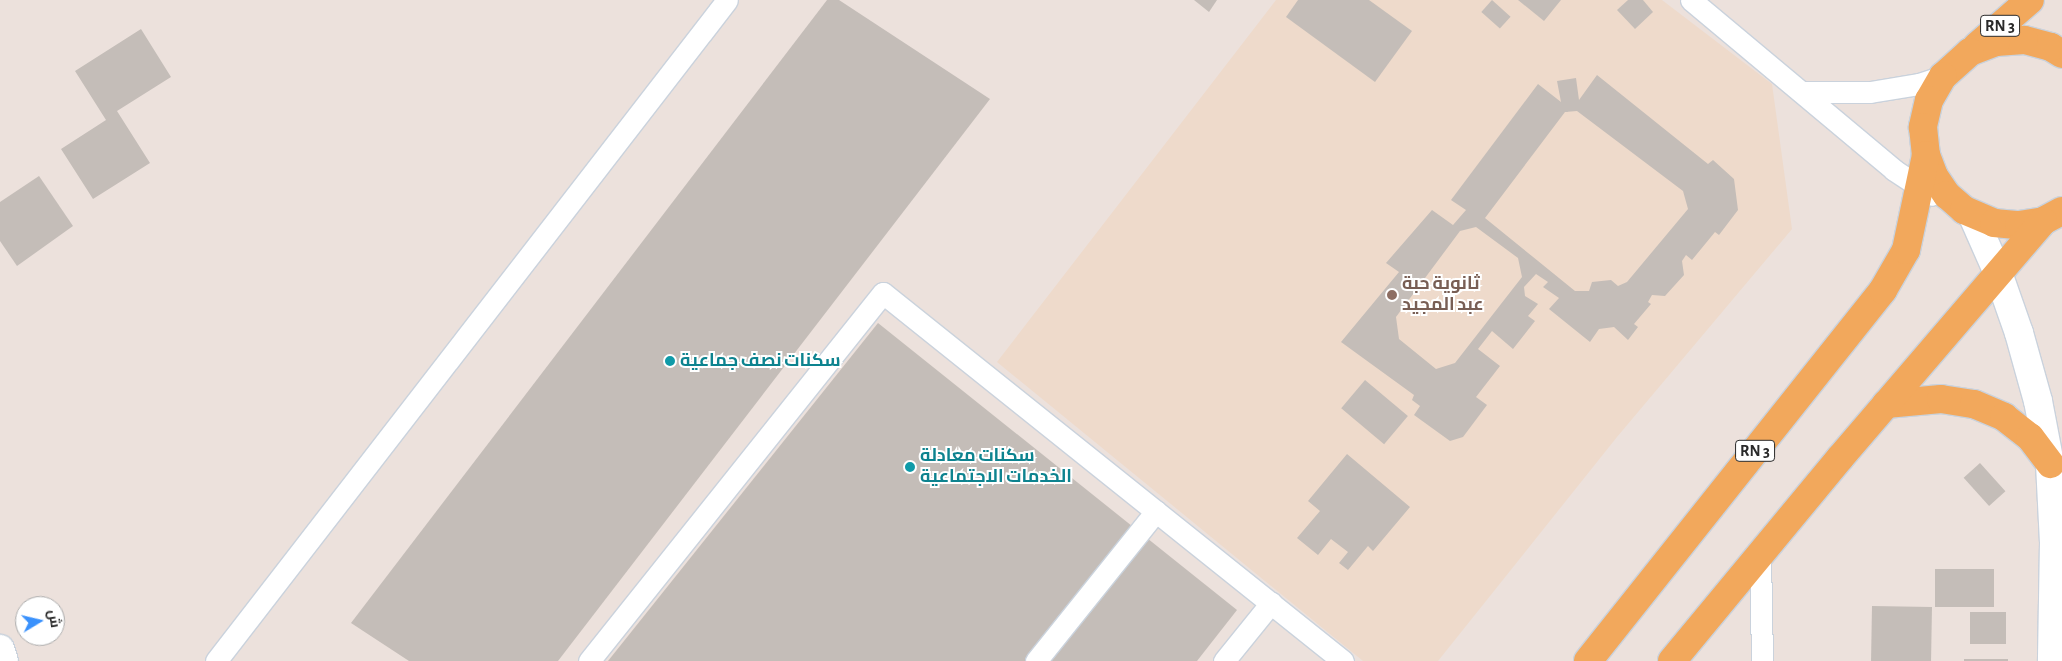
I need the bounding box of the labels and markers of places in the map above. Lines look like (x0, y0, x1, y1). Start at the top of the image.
place label: ثانوية حبة عبد المجيد (1402, 274, 1484, 316)
marker: ثانوية حبة عبد المجيد (1386, 289, 1398, 301)
place label: سكنات نصف جماعية (680, 350, 841, 372)
marker: سكنات نصف جماعية (664, 355, 676, 367)
place label: سكنات معادلة الخدمات الاجتماعية (920, 446, 1072, 488)
marker: سكنات معادلة الخدمات الاجتماعية (904, 461, 916, 473)

